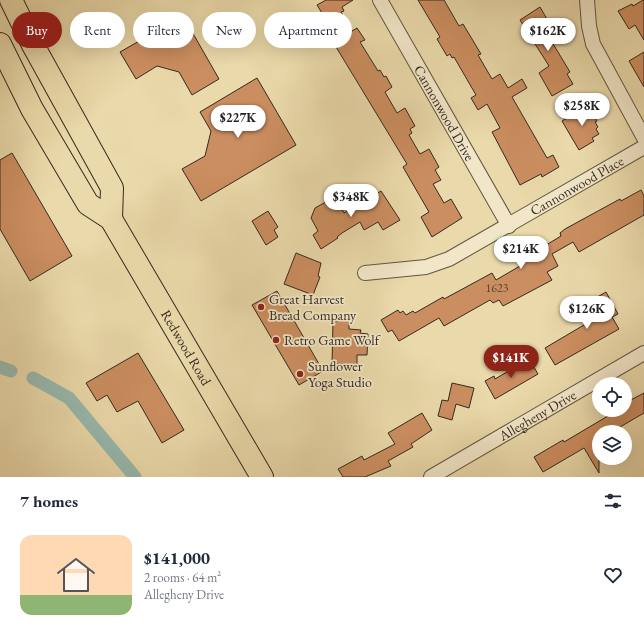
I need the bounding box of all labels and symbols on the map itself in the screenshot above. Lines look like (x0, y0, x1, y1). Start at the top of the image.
pin: $162K (520, 18, 576, 52)
street label: Cannonwood Drive (410, 62, 479, 164)
pin: $258K (554, 93, 610, 127)
pin: $227K (210, 105, 266, 139)
street label: Cannonwood Place (527, 151, 627, 220)
pin: $348K (323, 184, 379, 218)
pin: $214K (493, 236, 549, 270)
house number: 1623 (485, 280, 509, 296)
place label: Great Harvest Bread Company (269, 290, 357, 324)
pin: $126K (559, 296, 615, 330)
marker: Great Harvest Bread Company (256, 302, 266, 312)
street label: Redwood Road (157, 306, 216, 389)
place label: Retro Game Wolf (284, 331, 381, 349)
marker: Retro Game Wolf (271, 335, 281, 345)
pin: $141K (483, 345, 539, 379)
place label: Sunflower Yoga Studio (308, 357, 372, 391)
marker: Sunflower Yoga Studio (295, 369, 305, 379)
street label: Allegheny Drive (495, 385, 580, 445)

